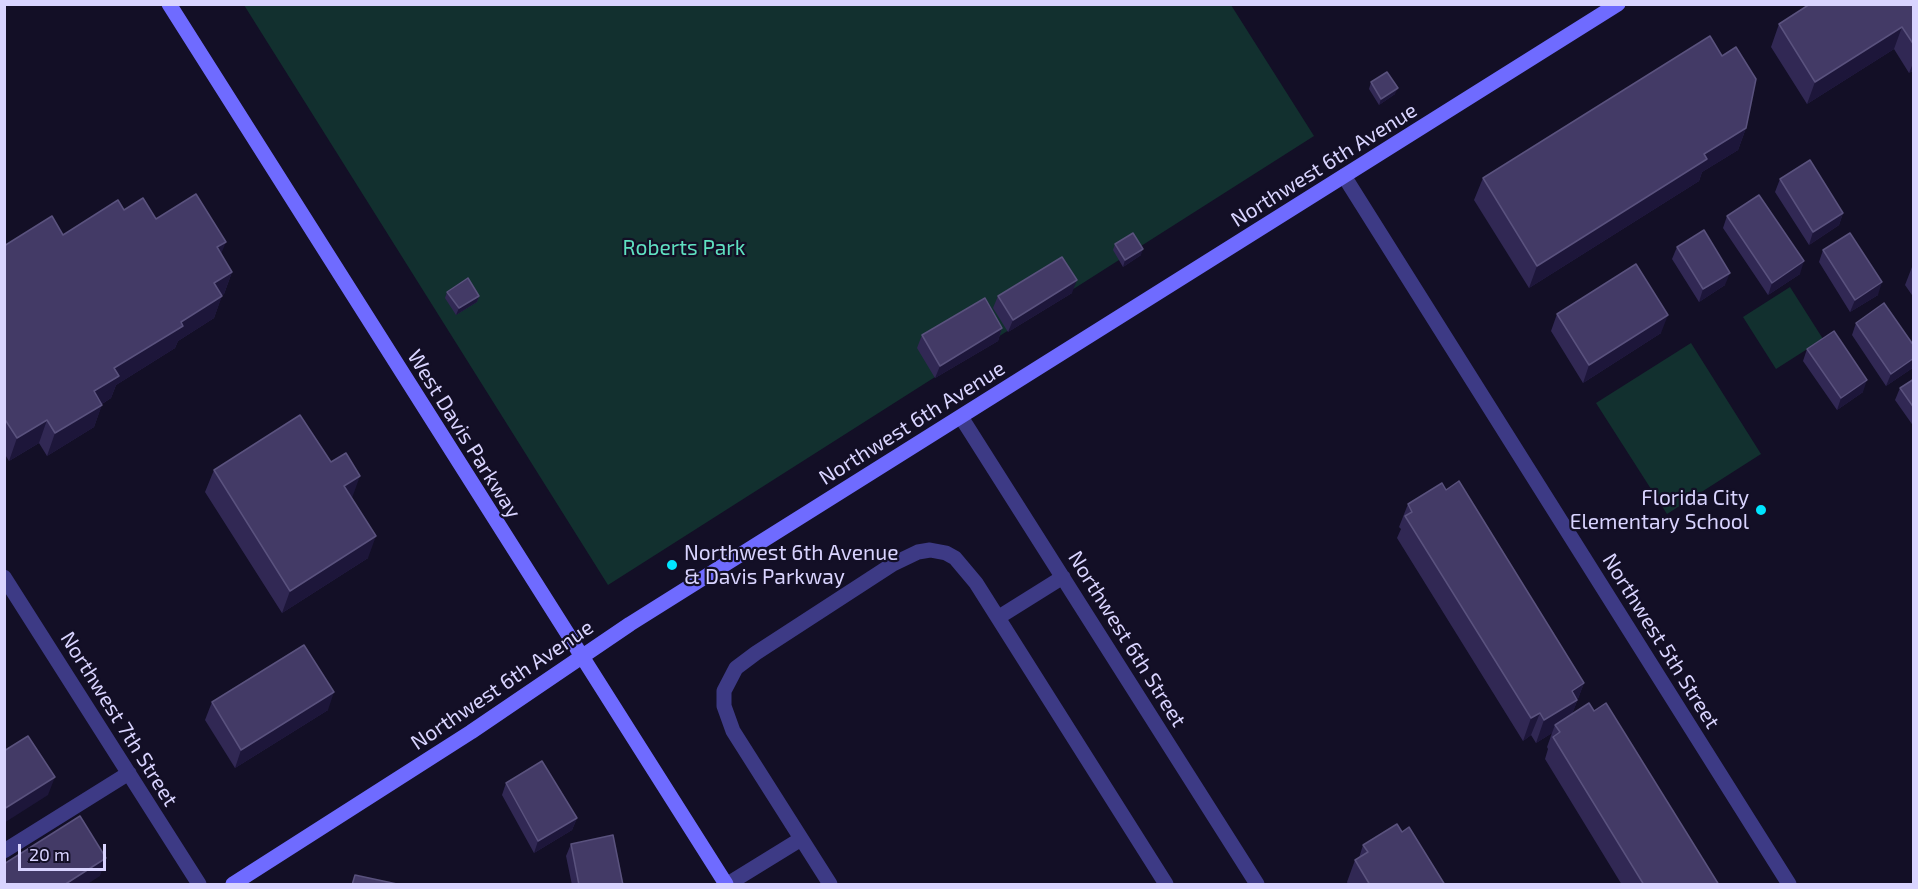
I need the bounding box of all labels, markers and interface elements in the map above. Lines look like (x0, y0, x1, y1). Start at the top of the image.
street label: Northwest 6th Avenue (1226, 97, 1422, 233)
park label: Roberts Park (623, 235, 745, 261)
street label: West Davis Parkway (402, 345, 526, 523)
street label: Northwest 6th Avenue (814, 355, 1010, 491)
place label: Florida City Elementary School (1570, 485, 1749, 535)
marker: Florida City Elementary School (1754, 503, 1768, 517)
place label: Northwest 6th Avenue & Davis Parkway (684, 540, 898, 590)
street label: Northwest 6th Street (1063, 546, 1191, 732)
street label: Northwest 5th Street (1597, 549, 1725, 733)
marker: Northwest 6th Avenue & Davis Parkway (665, 558, 679, 572)
street label: Northwest 6th Avenue (406, 615, 598, 755)
street label: Northwest 7th Street (55, 627, 183, 811)
scale bar (21, 832, 110, 870)
text: 20 m (29, 843, 70, 865)

